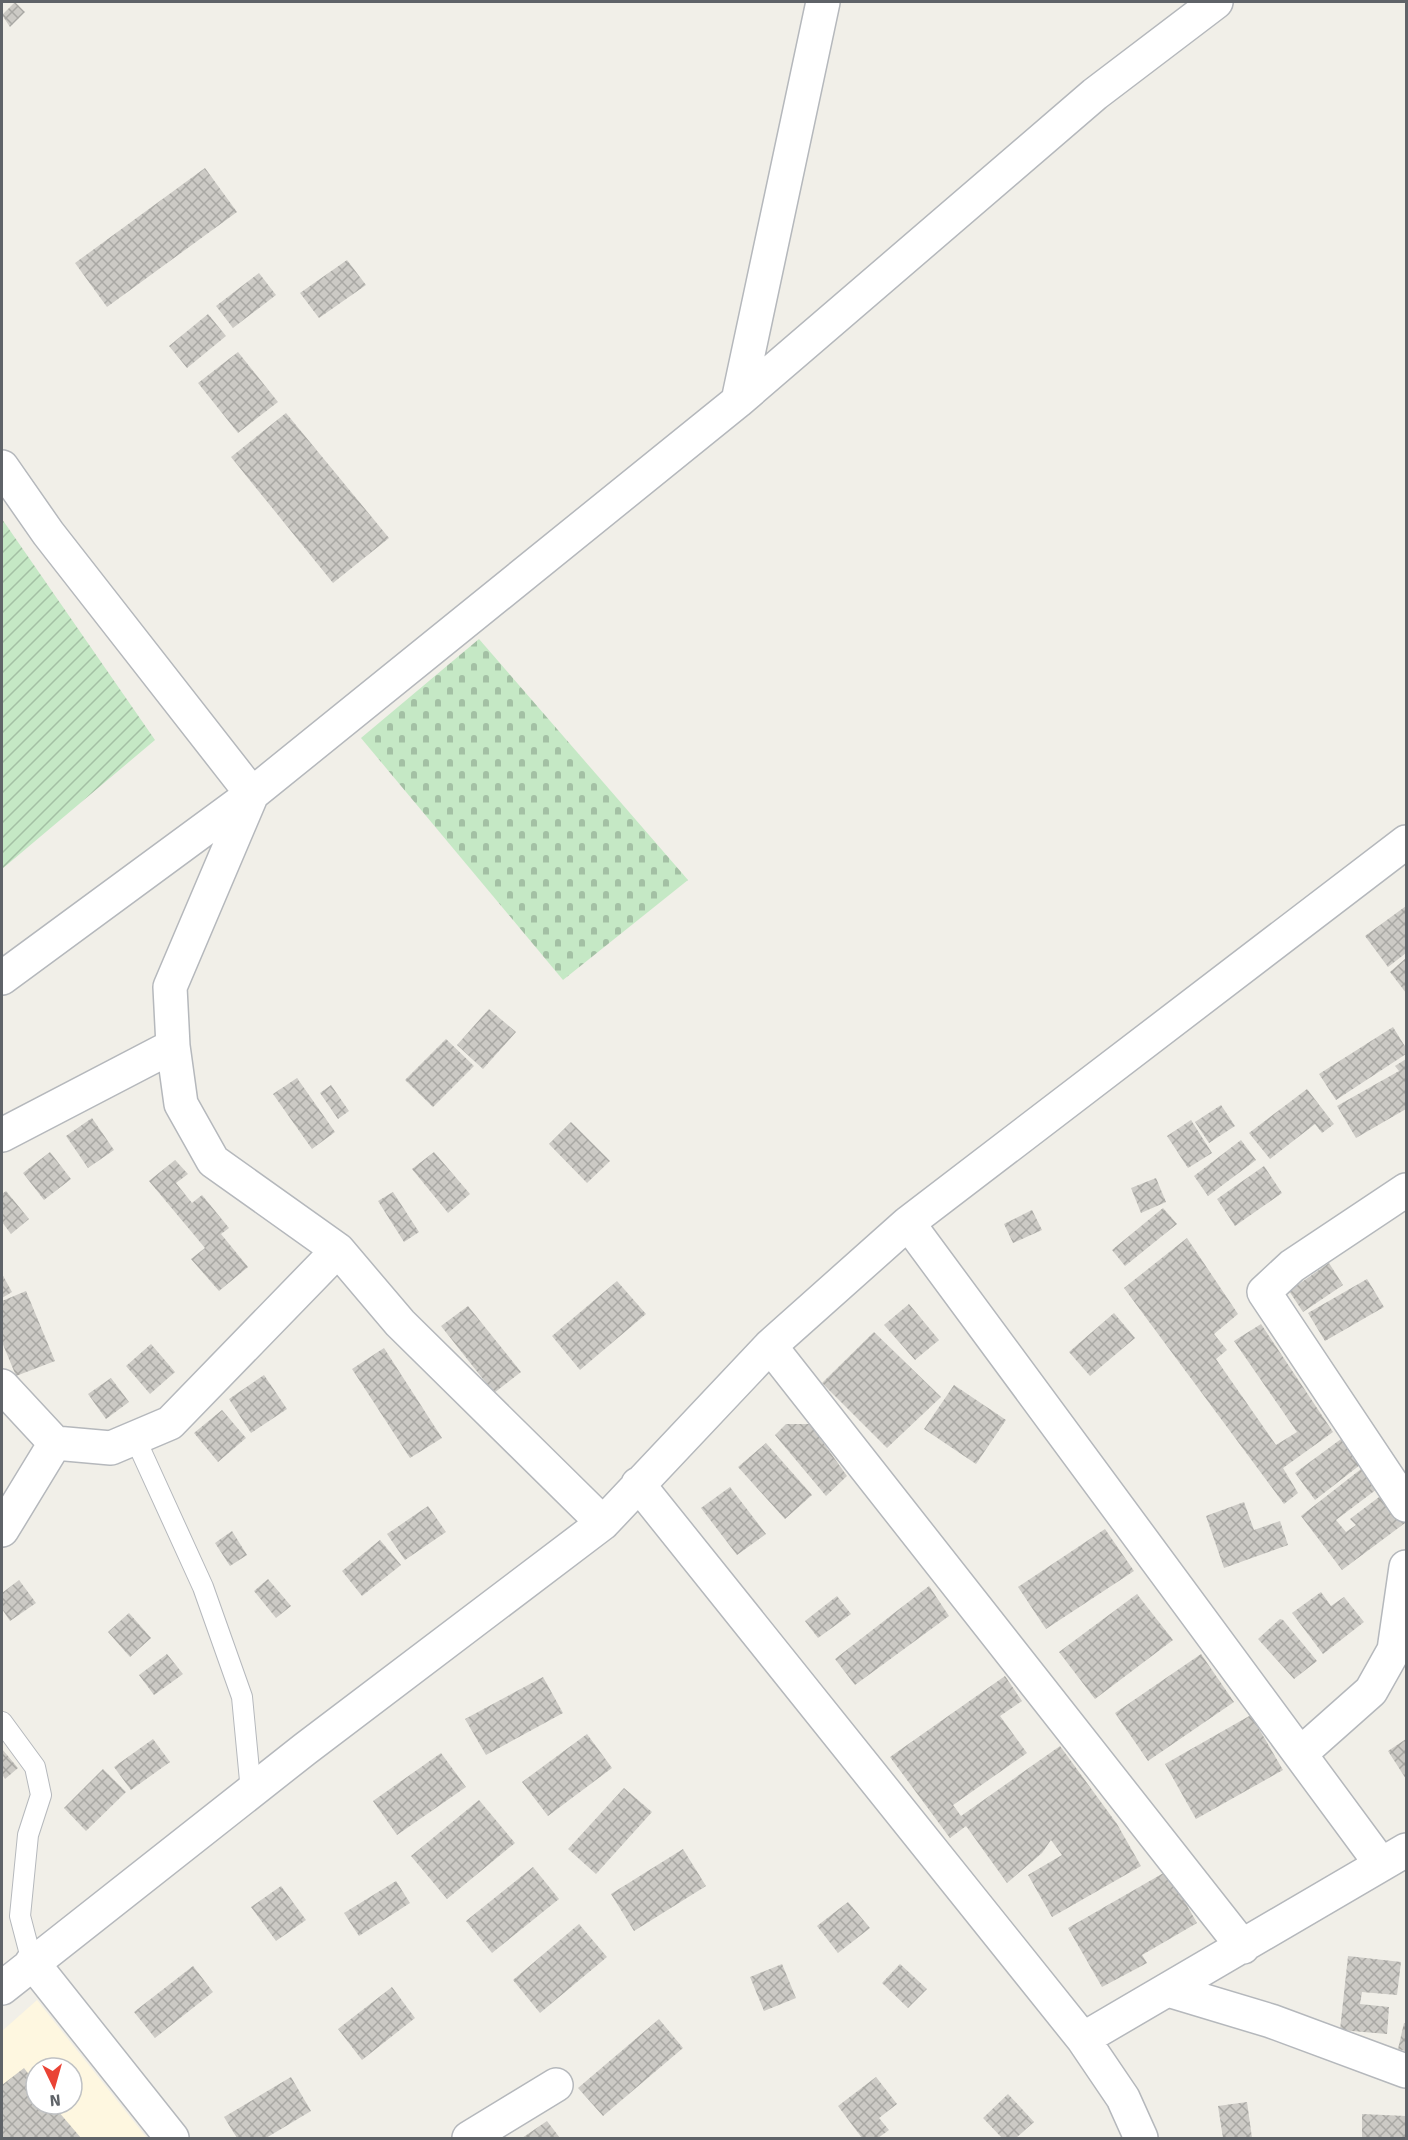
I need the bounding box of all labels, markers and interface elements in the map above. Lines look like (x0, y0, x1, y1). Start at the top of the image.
north arrow (24, 2056, 84, 2116)
text: N (49, 2089, 62, 2110)

